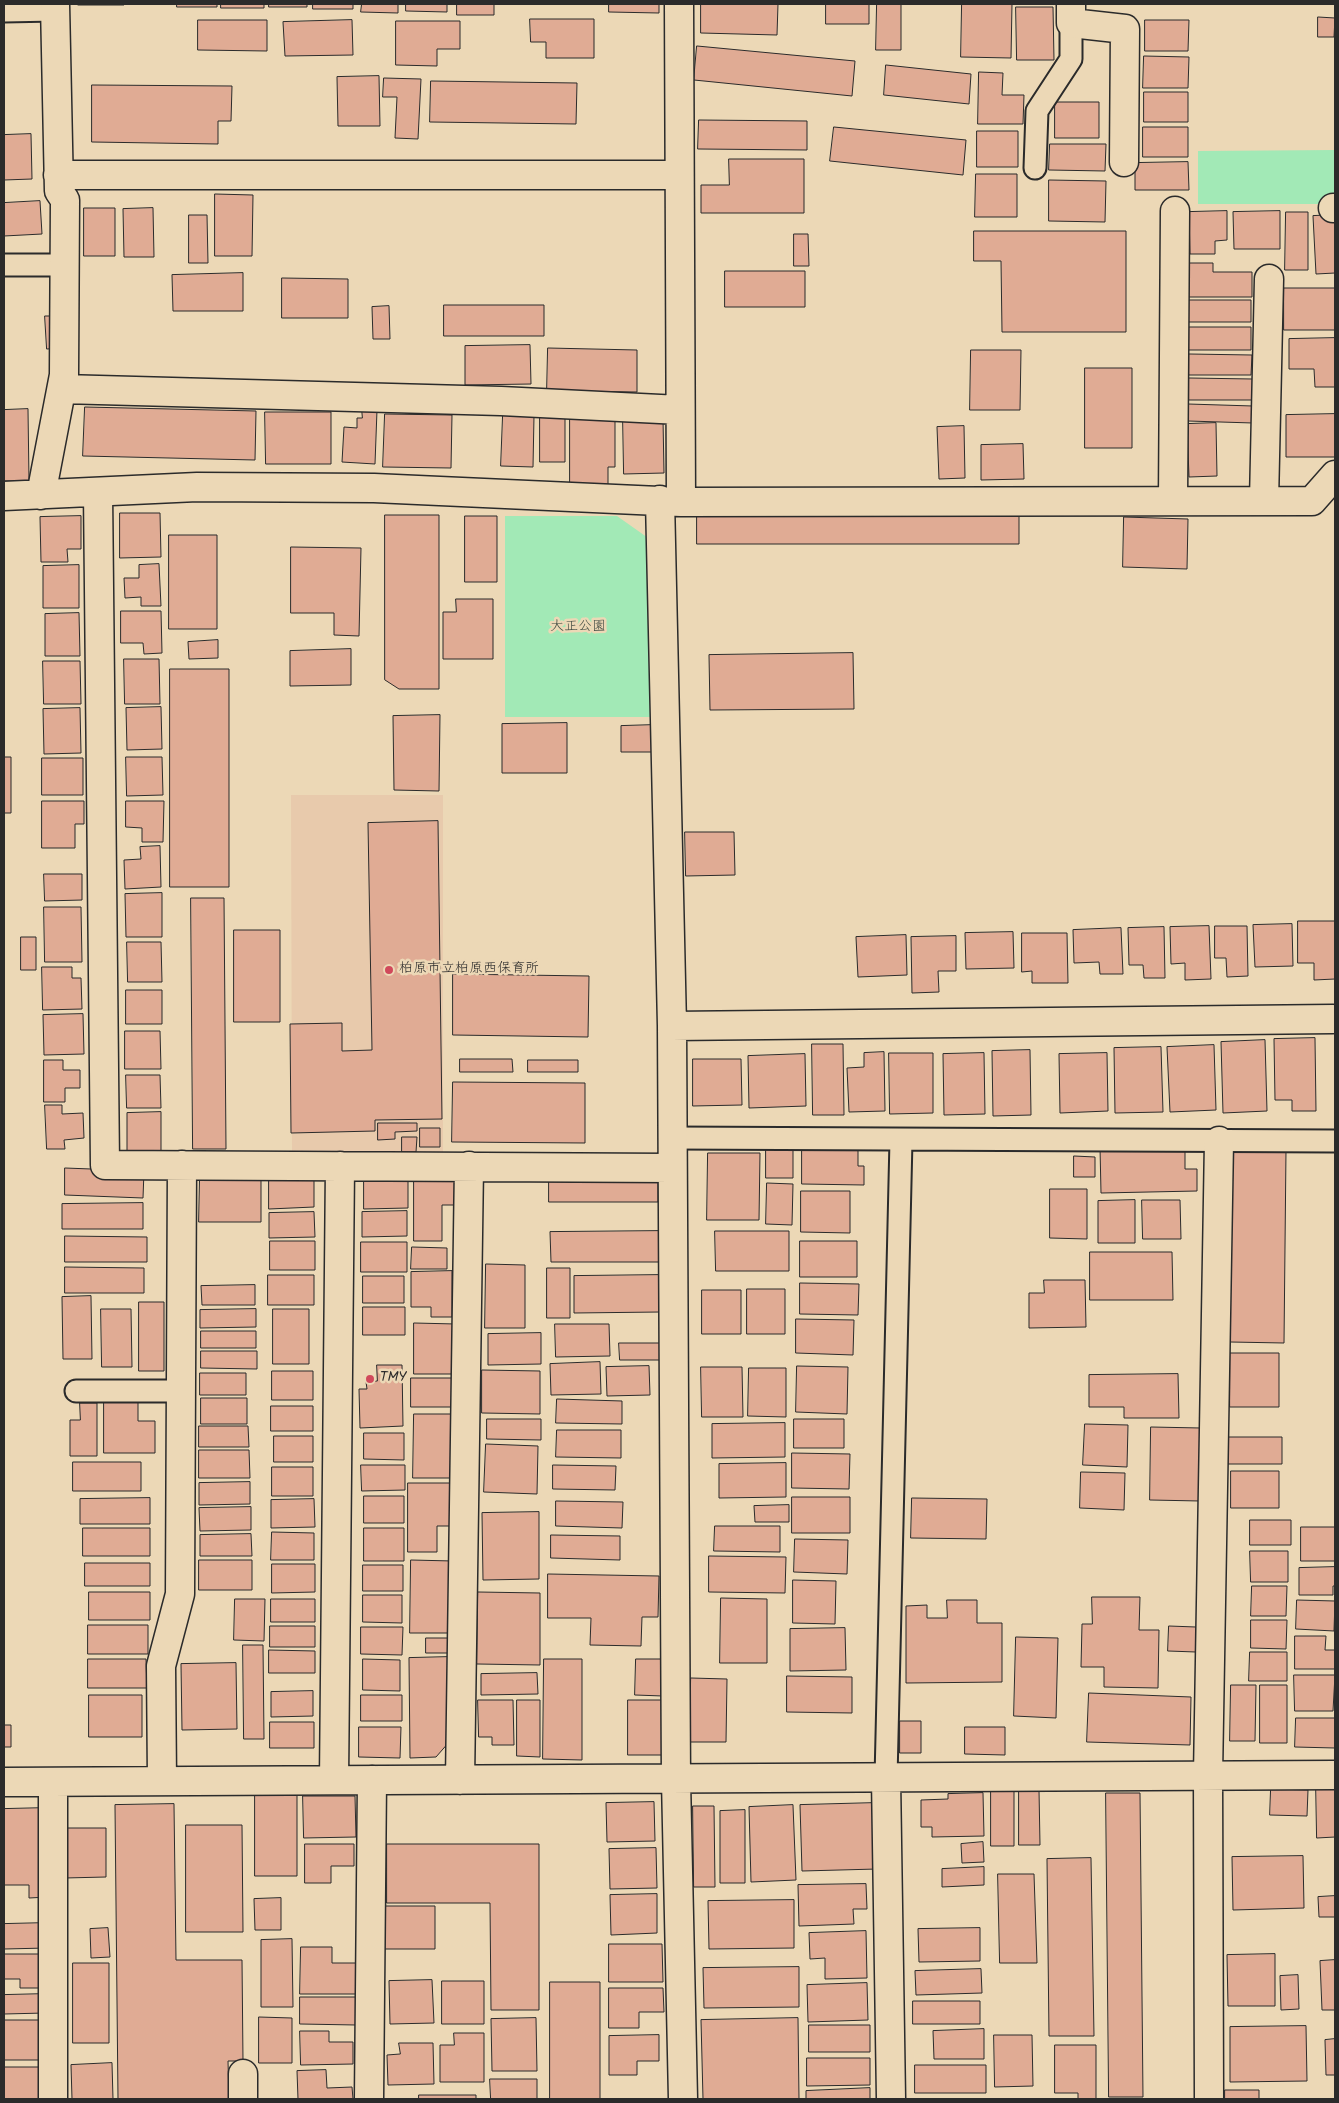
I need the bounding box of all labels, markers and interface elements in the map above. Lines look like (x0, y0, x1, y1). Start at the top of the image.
park label: 大正公園 (550, 620, 606, 636)
place label: 柏原市立柏原西保育所 (399, 962, 539, 978)
marker: 柏原市立柏原西保育所 (383, 964, 395, 976)
place label: TMY (380, 1371, 407, 1387)
marker: TMY (364, 1373, 376, 1385)

